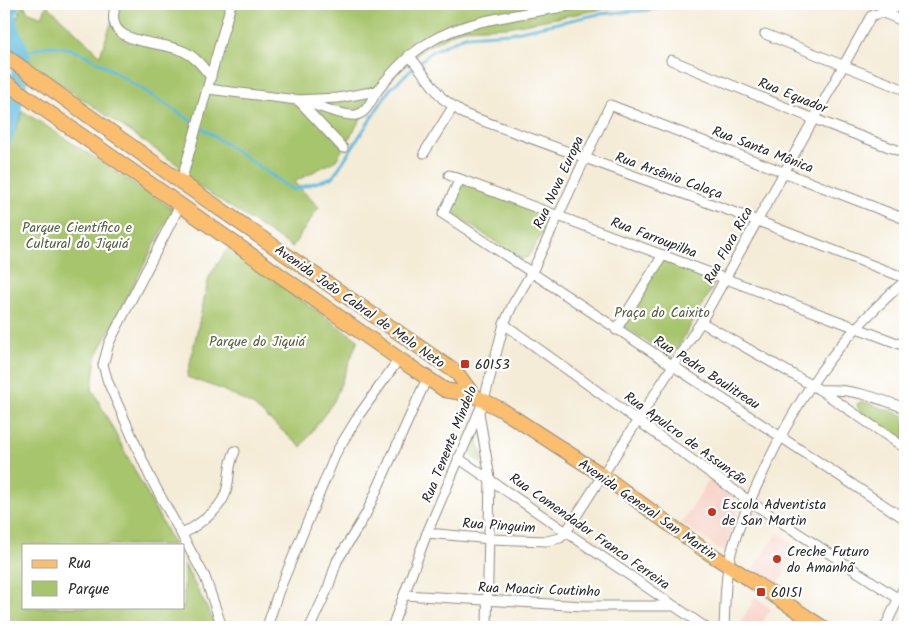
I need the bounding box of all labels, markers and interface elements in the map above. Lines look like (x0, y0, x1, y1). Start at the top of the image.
street label: Rua Equador (755, 72, 832, 120)
street label: Rua Santa Mônica (709, 120, 817, 179)
street label: Rua Nova Europa (528, 132, 590, 232)
street label: Rua Arsênio Calaça (612, 146, 725, 206)
street label: Rua Flora Rica (699, 203, 759, 288)
street label: Rua Farroupilha (607, 211, 700, 264)
park label: Parque Científico e Cultural do Jiquiá (22, 217, 133, 255)
street label: Avenida João Cabral de Melo Neto (270, 239, 449, 374)
park label: Praça do Caixito (614, 302, 710, 324)
street label: Rua Pedro Boulitreau (649, 330, 764, 416)
park label: Parque do Jiquiá (209, 331, 306, 353)
place label: 60153 (475, 354, 510, 376)
marker: 60153 (459, 358, 471, 370)
street label: Rua Tenente Mindelo (416, 383, 483, 506)
street label: Rua Apulcro de Assunção (619, 386, 752, 491)
street label: Avenida General San Martin (574, 453, 721, 566)
street label: Rua Comendador Franco Ferreira (505, 468, 674, 596)
place label: Escola Adventista de San Martin (722, 494, 826, 532)
marker: Escola Adventista de San Martin (706, 506, 718, 518)
street label: Rua Pinguim (462, 512, 536, 540)
place label: Creche Futuro do Amanhã (787, 541, 869, 579)
legend (22, 544, 185, 608)
text: Rua (68, 552, 91, 576)
marker: Creche Futuro do Amanhã (771, 553, 783, 565)
street label: Rua Moacir Coutinho (477, 577, 600, 603)
text: Parque (68, 578, 109, 602)
place label: 60151 (771, 582, 802, 604)
marker: 60151 (755, 586, 767, 598)

